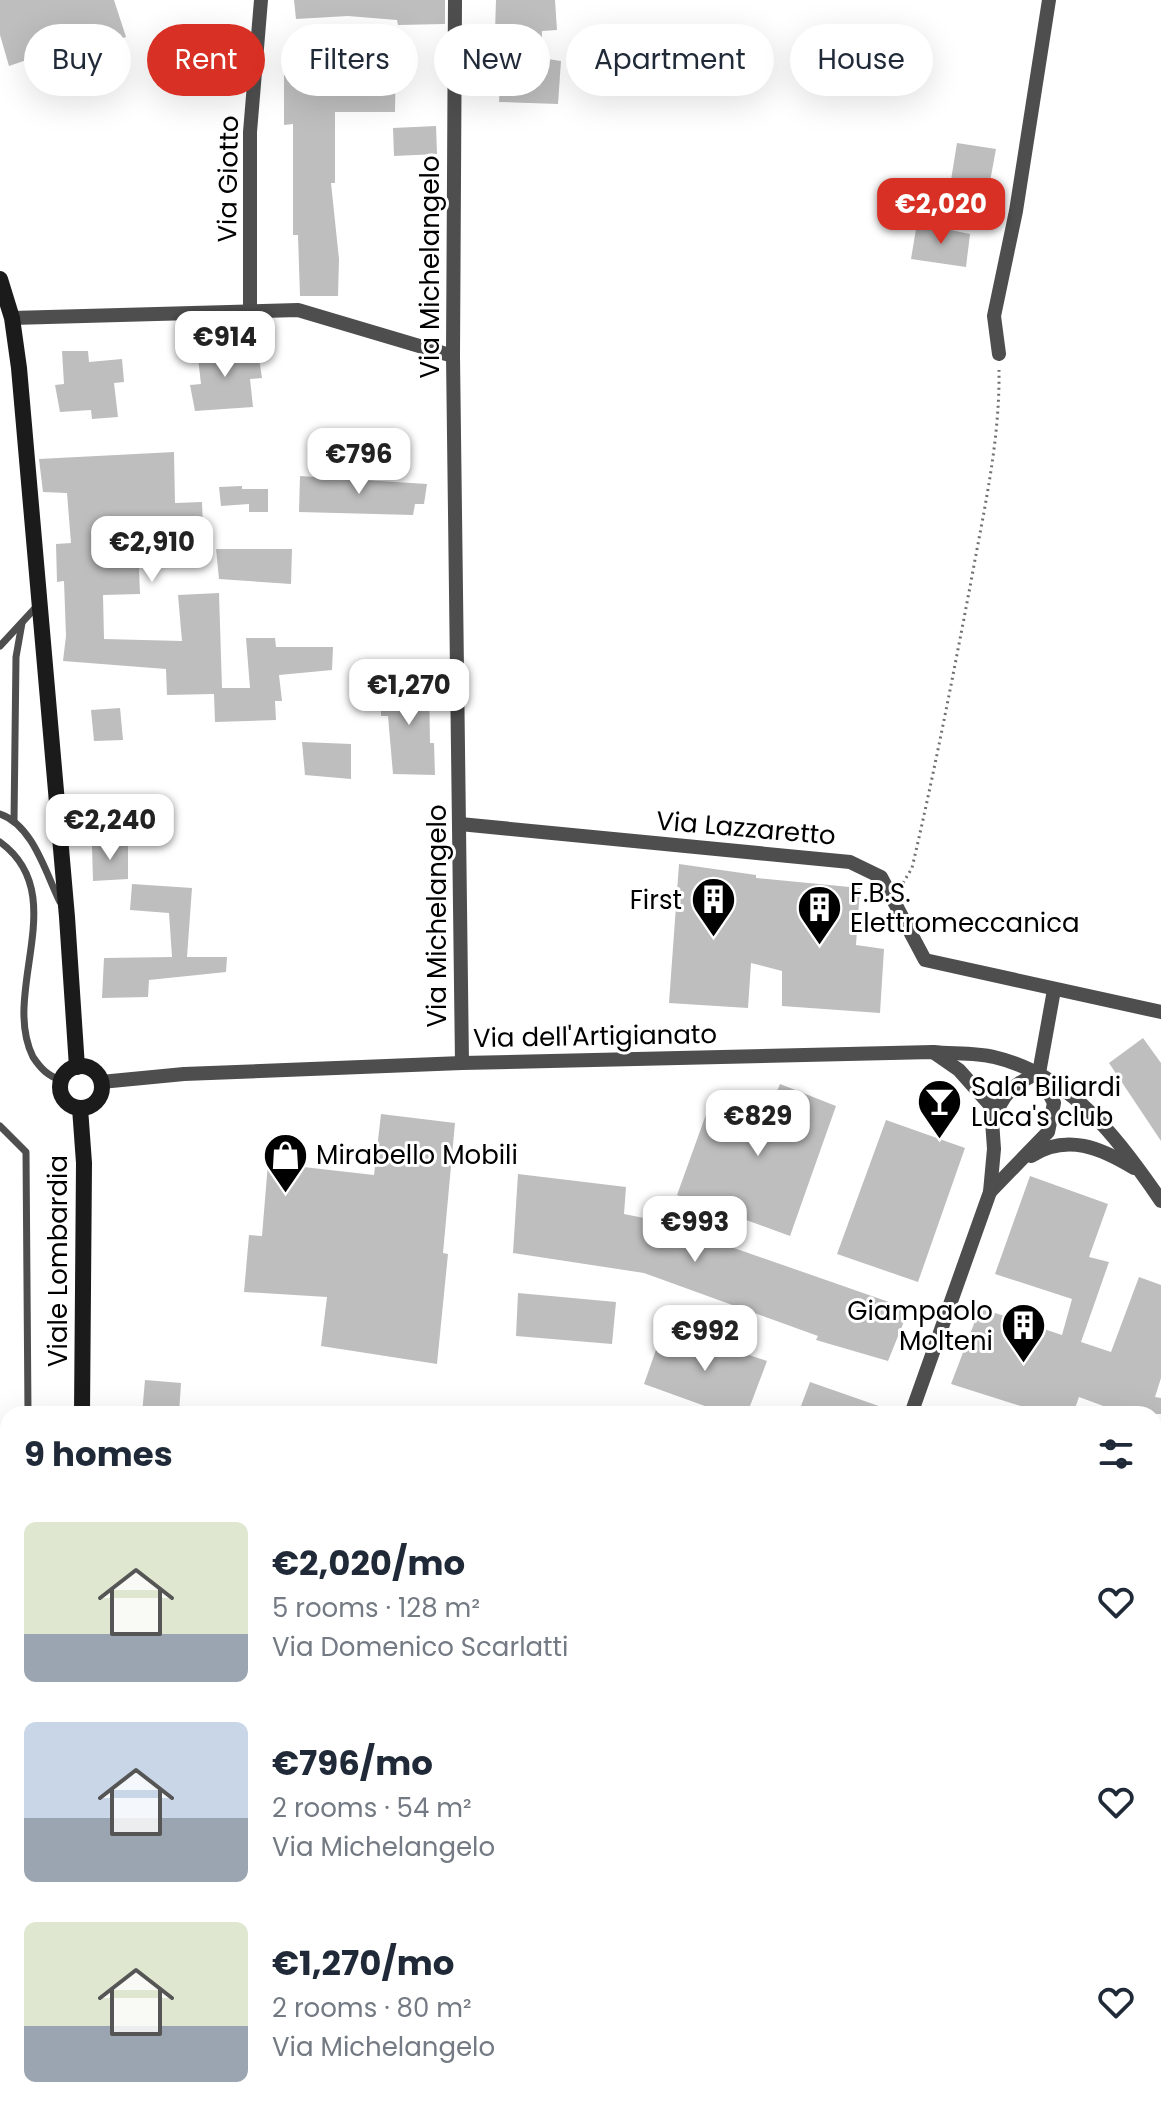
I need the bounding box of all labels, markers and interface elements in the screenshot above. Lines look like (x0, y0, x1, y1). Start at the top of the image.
chip: Buy (24, 24, 131, 96)
chip: Rent (147, 24, 265, 96)
chip: Filters (281, 24, 418, 96)
chip: New (434, 24, 550, 96)
chip: Apartment (566, 24, 774, 96)
chip: House (790, 24, 933, 96)
street label: Via Giotto (209, 115, 247, 243)
street label: Via Michelangelo (412, 155, 448, 379)
pin: €2,020 (876, 178, 1006, 246)
text: €2,020 (895, 186, 987, 222)
pin: €914 (178, 311, 272, 379)
text: €914 (193, 319, 257, 355)
pin: €796 (312, 428, 406, 496)
text: €796 (325, 436, 393, 472)
pin: €2,910 (87, 516, 217, 584)
text: €2,910 (109, 524, 195, 560)
pin: €1,270 (344, 659, 474, 727)
text: €1,270 (367, 667, 451, 703)
pin: €2,240 (45, 794, 175, 862)
text: €2,240 (64, 802, 156, 838)
street label: Via Lazzaretto (655, 802, 837, 854)
street label: Via Michelangelo (419, 804, 455, 1028)
place label: F.B.S. Elettromeccanica (850, 875, 1080, 941)
building icon: First (689, 876, 737, 939)
place label: First (630, 882, 682, 918)
building icon: F.B.S. Elettromeccanica (795, 884, 843, 947)
street label: Via dell'Artigianato (473, 1016, 717, 1056)
place label: Sala Biliardi Luca's club (971, 1069, 1121, 1135)
bar icon: Sala Biliardi Luca's club (916, 1078, 964, 1141)
pin: €829 (711, 1090, 805, 1158)
text: €829 (724, 1098, 792, 1134)
shop icon: Mirabello Mobili (261, 1131, 309, 1194)
place label: Mirabello Mobili (316, 1137, 518, 1173)
street label: Viale Lombardia (40, 1155, 76, 1367)
pin: €993 (648, 1196, 742, 1264)
text: €993 (661, 1204, 729, 1240)
place label: Giampaolo Molteni (847, 1293, 993, 1359)
building icon: Giampaolo Molteni (1000, 1302, 1048, 1365)
pin: €992 (658, 1305, 752, 1373)
text: €992 (671, 1313, 739, 1349)
text: 9 homes (24, 1430, 173, 1478)
icon: filters (1094, 1432, 1138, 1476)
text: €2,020/mo (272, 1539, 465, 1587)
icon: home (88, 1554, 184, 1650)
icon: heart (1094, 1580, 1138, 1624)
text: 5 rooms · 128 m² (272, 1590, 480, 1626)
text: Via Domenico Scarlatti (272, 1629, 568, 1665)
text: €796/mo (272, 1739, 433, 1787)
icon: home (88, 1754, 184, 1850)
icon: heart (1094, 1780, 1138, 1824)
text: 2 rooms · 54 m² (272, 1790, 472, 1826)
text: Via Michelangelo (272, 1829, 495, 1865)
text: €1,270/mo (272, 1939, 454, 1987)
icon: home (88, 1954, 184, 2050)
icon: heart (1094, 1980, 1138, 2024)
text: 2 rooms · 80 m² (272, 1990, 472, 2026)
text: Via Michelangelo (272, 2029, 495, 2065)

